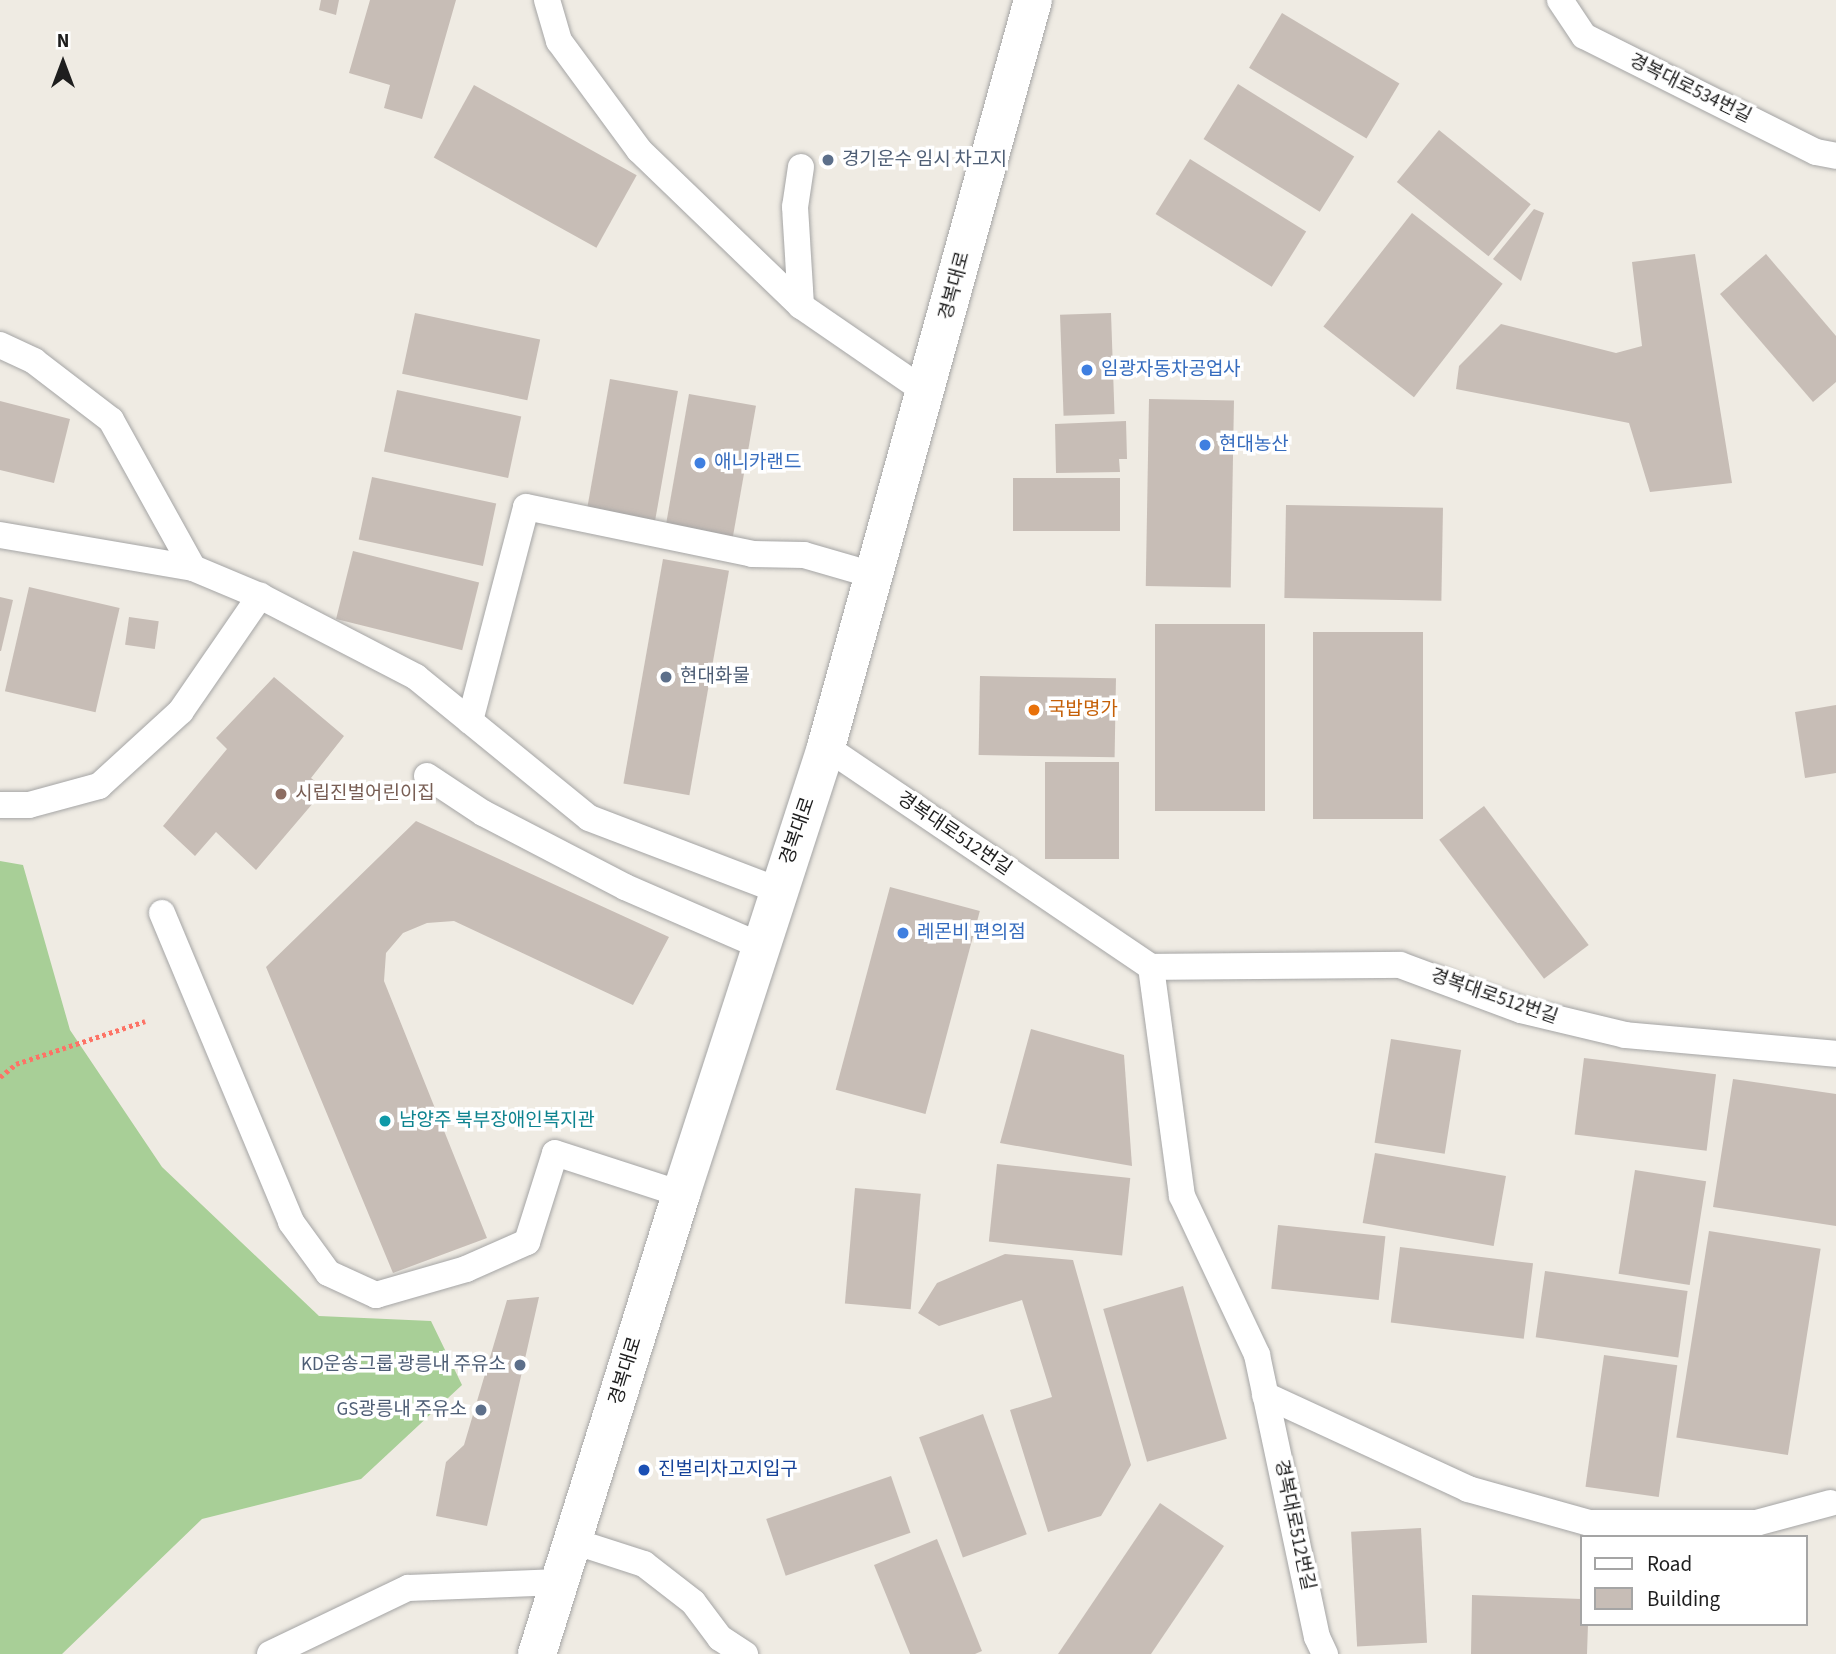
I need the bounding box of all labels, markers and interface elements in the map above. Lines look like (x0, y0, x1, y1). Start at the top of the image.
north arrow (28, 28, 98, 98)
text: N (57, 28, 69, 55)
street label: 경복대로534번길 (1625, 50, 1755, 128)
place label: 경기운수 임시 차고지 (842, 149, 1007, 171)
marker: 경기운수 임시 차고지 (820, 152, 836, 168)
street label: 경복대로 (935, 249, 975, 323)
place label: 임광자동차공업사 (1101, 359, 1241, 381)
marker: 임광자동차공업사 (1079, 362, 1095, 378)
place label: 현대농산 (1219, 434, 1289, 456)
marker: 현대농산 (1197, 437, 1213, 453)
place label: 애니카랜드 (714, 452, 801, 474)
marker: 애니카랜드 (692, 455, 708, 471)
place label: 현대화물 (680, 666, 750, 688)
marker: 현대화물 (658, 669, 674, 685)
place label: 국밥명가 (1048, 699, 1118, 721)
marker: 국밥명가 (1026, 702, 1042, 718)
place label: 시립진벌어린이집 (295, 783, 435, 805)
marker: 시립진벌어린이집 (273, 786, 289, 802)
street label: 경복대로512번길 (892, 787, 1016, 881)
street label: 경복대로 (776, 794, 820, 868)
place label: 레몬비 편의점 (917, 922, 1026, 944)
marker: 레몬비 편의점 (895, 925, 911, 941)
street label: 경복대로512번길 (1427, 965, 1561, 1029)
place label: 남양주 북부장애인복지관 (399, 1110, 595, 1132)
marker: 남양주 북부장애인복지관 (377, 1113, 393, 1129)
street label: 경복대로 (605, 1334, 647, 1408)
place label: KD운송그룹 광릉내 주유소 (301, 1354, 506, 1376)
marker: KD운송그룹 광릉내 주유소 (512, 1357, 528, 1373)
place label: GS광릉내 주유소 (336, 1399, 467, 1421)
marker: GS광릉내 주유소 (473, 1402, 489, 1418)
street label: 경복대로512번길 (1269, 1457, 1319, 1593)
place label: 진벌리차고지입구 (658, 1459, 798, 1481)
marker: 진벌리차고지입구 (636, 1462, 652, 1478)
legend (1580, 1535, 1808, 1626)
text: Road (1647, 1549, 1692, 1579)
text: Building (1647, 1584, 1720, 1614)

